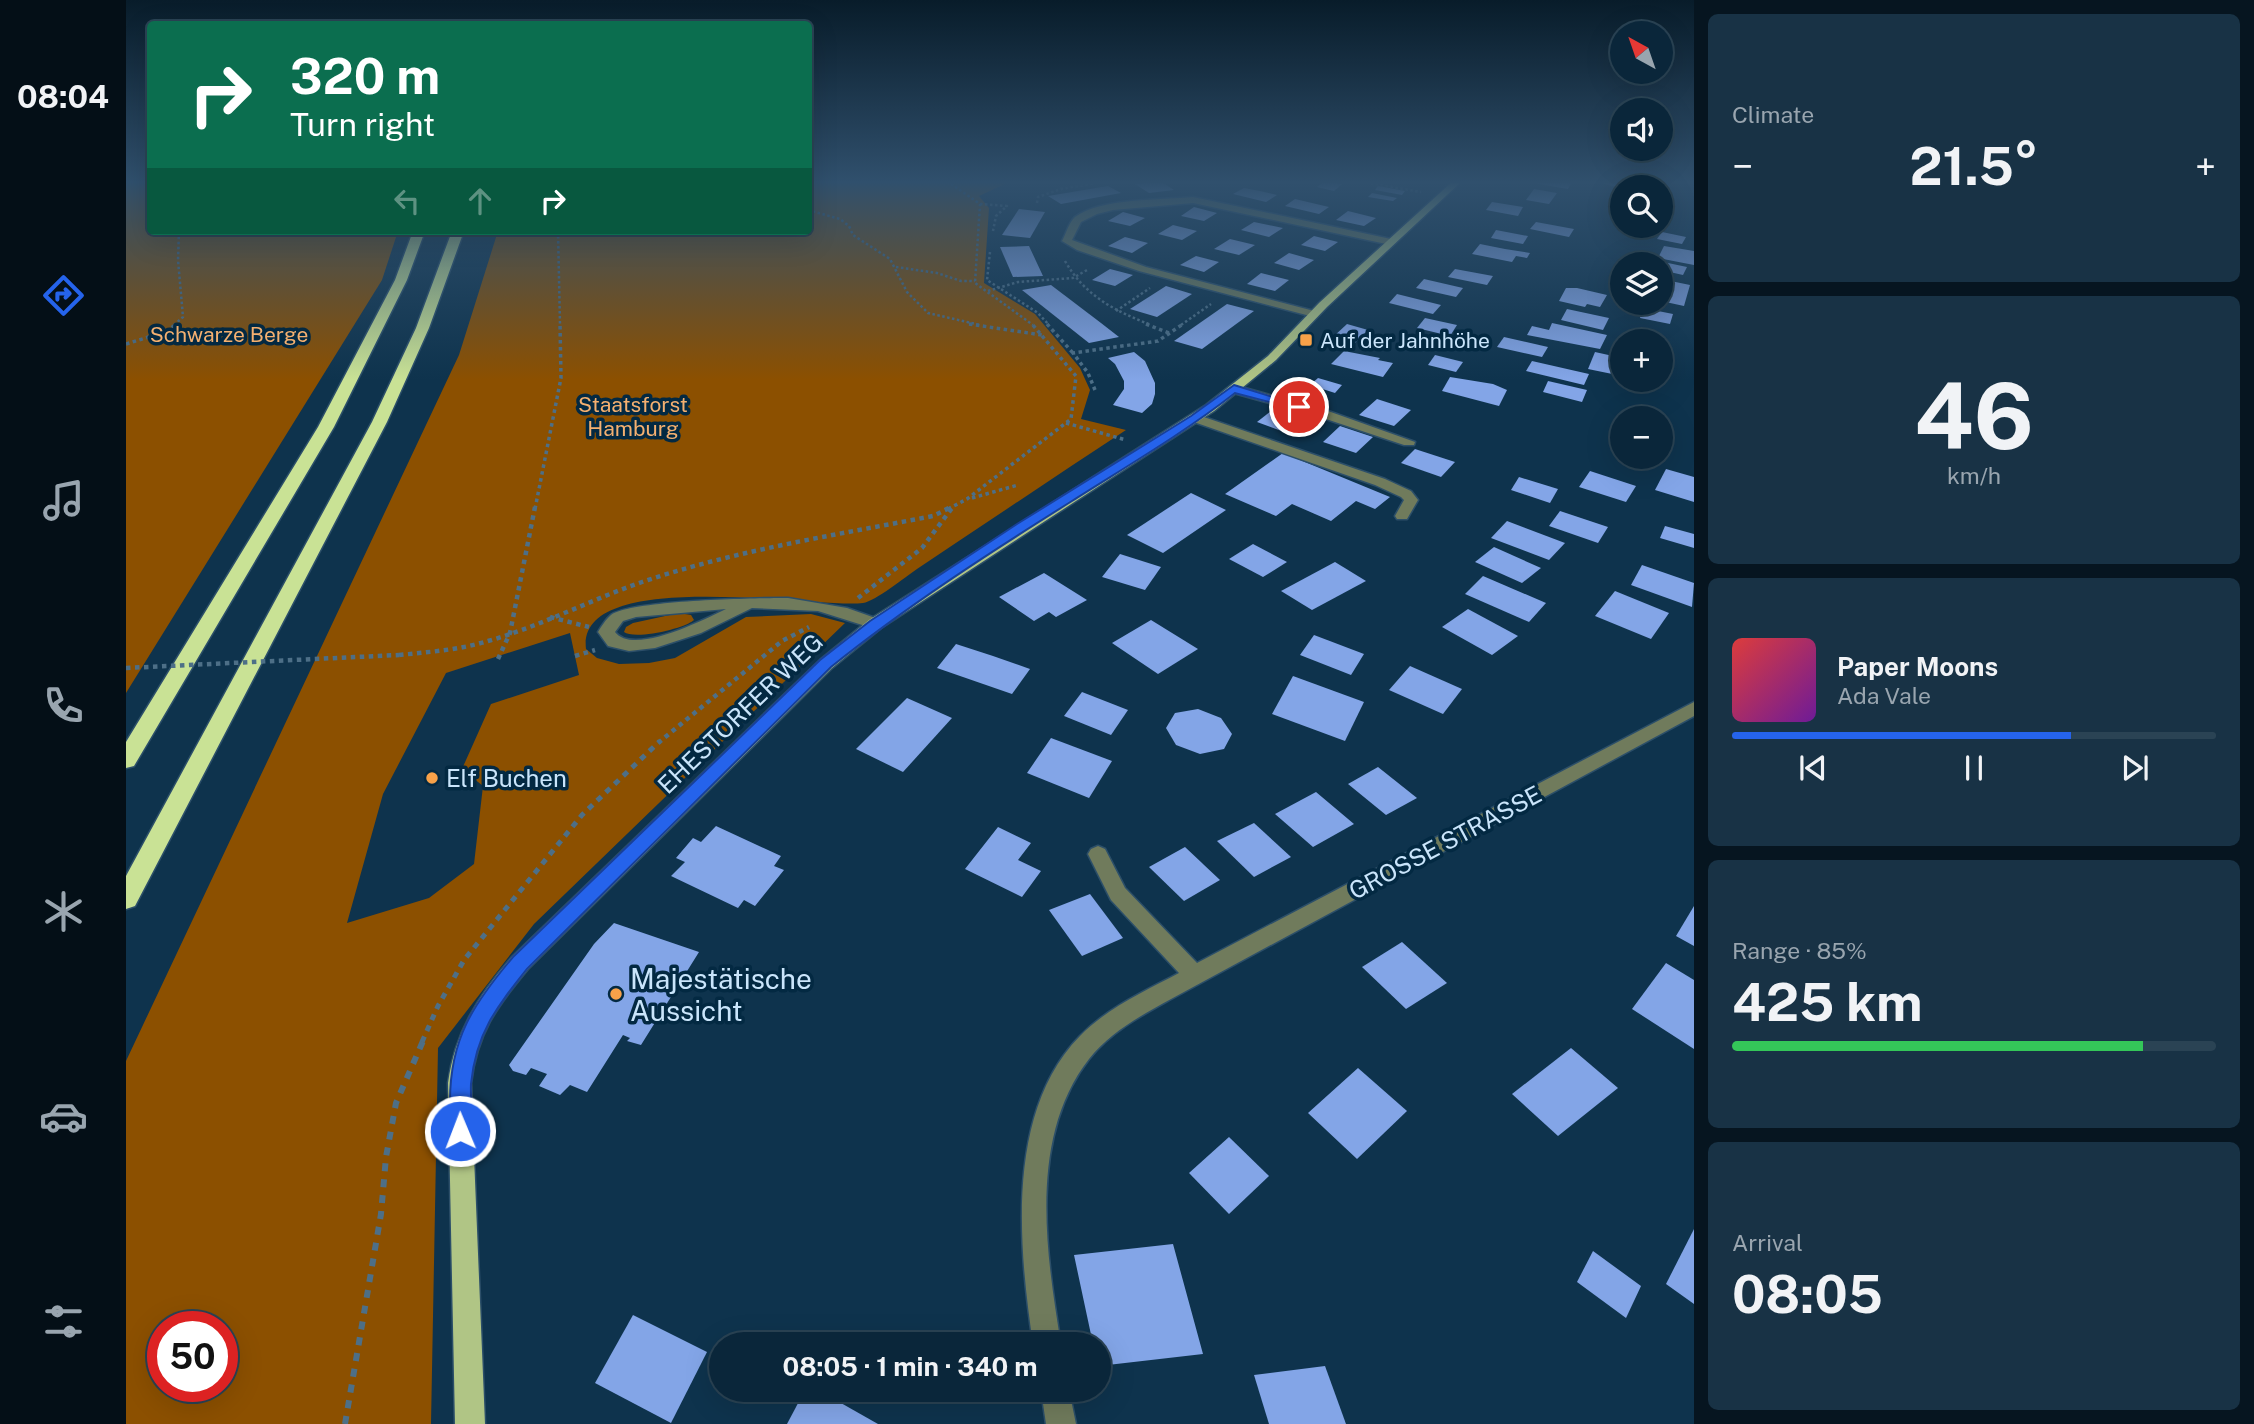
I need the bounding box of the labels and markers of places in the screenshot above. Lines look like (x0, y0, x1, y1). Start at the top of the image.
place label: Auf der Jahnhöhe (1320, 328, 1490, 353)
marker: Auf der Jahnhöhe (1298, 332, 1314, 348)
pin (1269, 377, 1329, 437)
place label: Elf Buchen (446, 764, 567, 792)
marker: Elf Buchen (424, 770, 440, 786)
place label: Majestätische Aussicht (630, 962, 812, 1027)
marker: Majestätische Aussicht (608, 986, 624, 1002)

